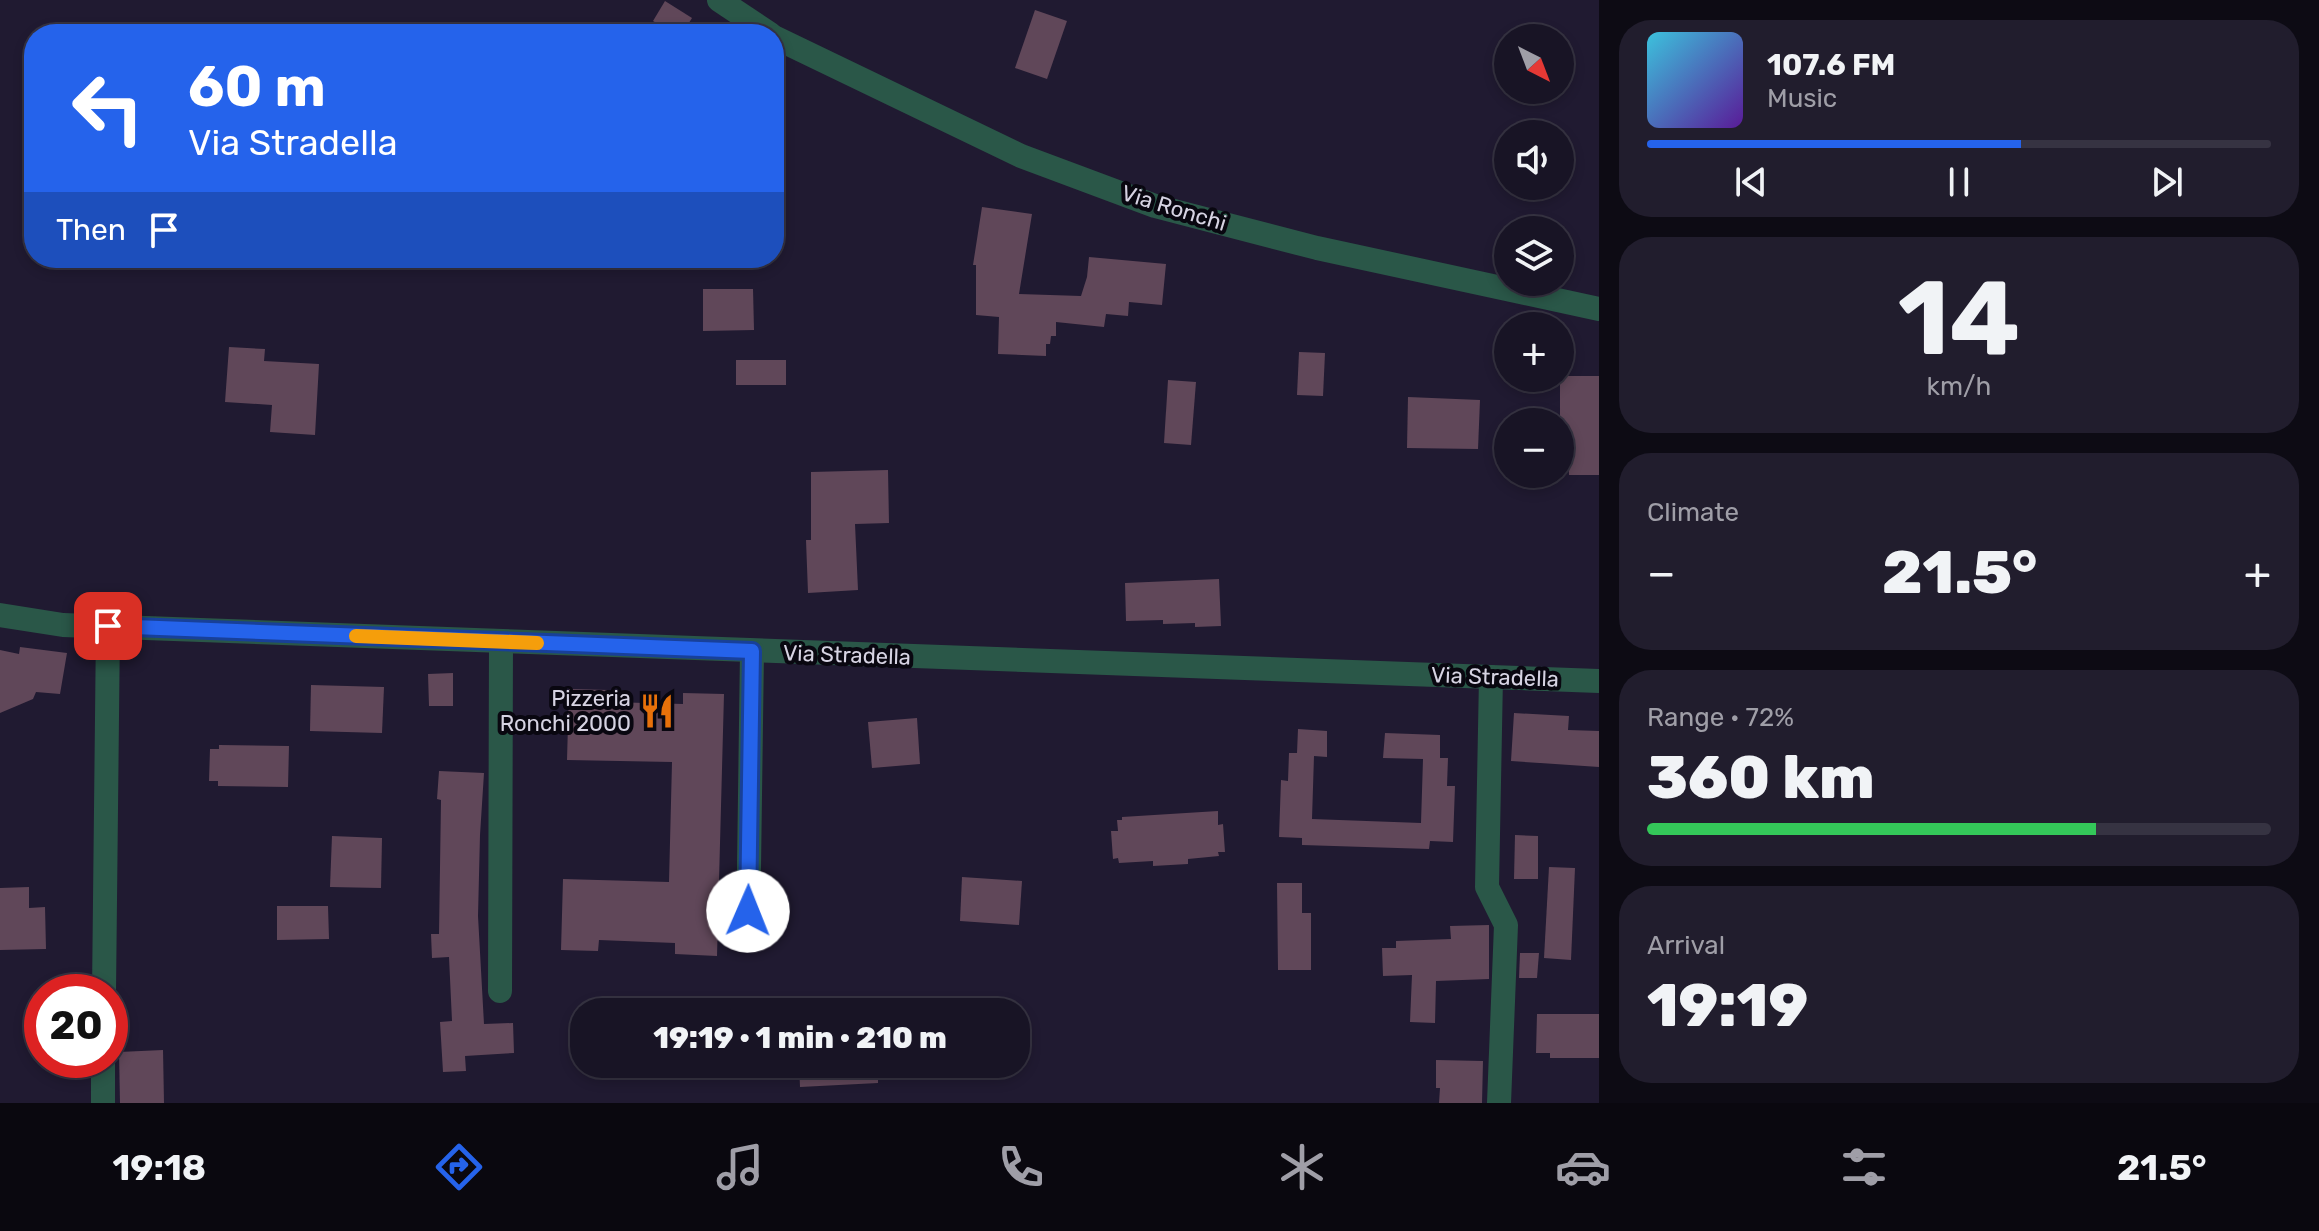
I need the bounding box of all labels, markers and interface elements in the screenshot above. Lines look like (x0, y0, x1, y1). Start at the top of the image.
north arrow (1494, 24, 1574, 104)
map controls (1494, 24, 1574, 488)
text: 107.6 FM (1767, 47, 1895, 83)
text: 60 m (188, 54, 326, 120)
icon: left (56, 56, 160, 160)
text: Music (1767, 83, 1837, 114)
button: sound (1494, 120, 1574, 200)
text: Via Stradella (188, 121, 398, 164)
icon: previous (1729, 160, 1773, 204)
icon: pause (1937, 160, 1981, 204)
icon: next (2145, 160, 2189, 204)
street label: Via Ronchi (1118, 179, 1230, 237)
icon: arrive (142, 208, 186, 252)
text: Then (56, 212, 126, 248)
button: layers (1494, 216, 1574, 296)
text: 14 (1898, 257, 2020, 380)
button: + (1494, 312, 1574, 392)
text: km/h (1927, 371, 1991, 402)
button: − (1494, 408, 1574, 488)
text: Climate (1647, 497, 1739, 528)
text: 21.5° (1882, 537, 2037, 608)
text: − (1647, 547, 1676, 599)
text: + (2244, 547, 2271, 599)
pin (74, 592, 142, 660)
icon: arrive (86, 604, 130, 648)
street label: Via Stradella (783, 639, 911, 671)
street label: Via Stradella (1431, 661, 1559, 693)
place label: Pizzeria Ronchi 2000 (500, 685, 631, 737)
restaurant icon: Pizzeria Ronchi 2000 (638, 692, 676, 730)
text: Range · 72% (1647, 702, 1794, 733)
text: 360 km (1647, 742, 1875, 813)
position arrow (706, 869, 790, 953)
text: Arrival (1647, 930, 1725, 961)
text: 19:19 (1647, 970, 1808, 1041)
speed limit sign: 20 (24, 974, 128, 1078)
text: 19:19 · 1 min · 210 m (653, 1020, 947, 1056)
icon: directions (431, 1139, 487, 1195)
icon: music (712, 1139, 768, 1195)
icon: phone (993, 1139, 1049, 1195)
icon: climate (1274, 1139, 1330, 1195)
icon: car (1555, 1139, 1611, 1195)
icon: filters (1836, 1139, 1892, 1195)
text: 19:18 (112, 1146, 206, 1189)
text: 21.5° (2117, 1146, 2206, 1189)

